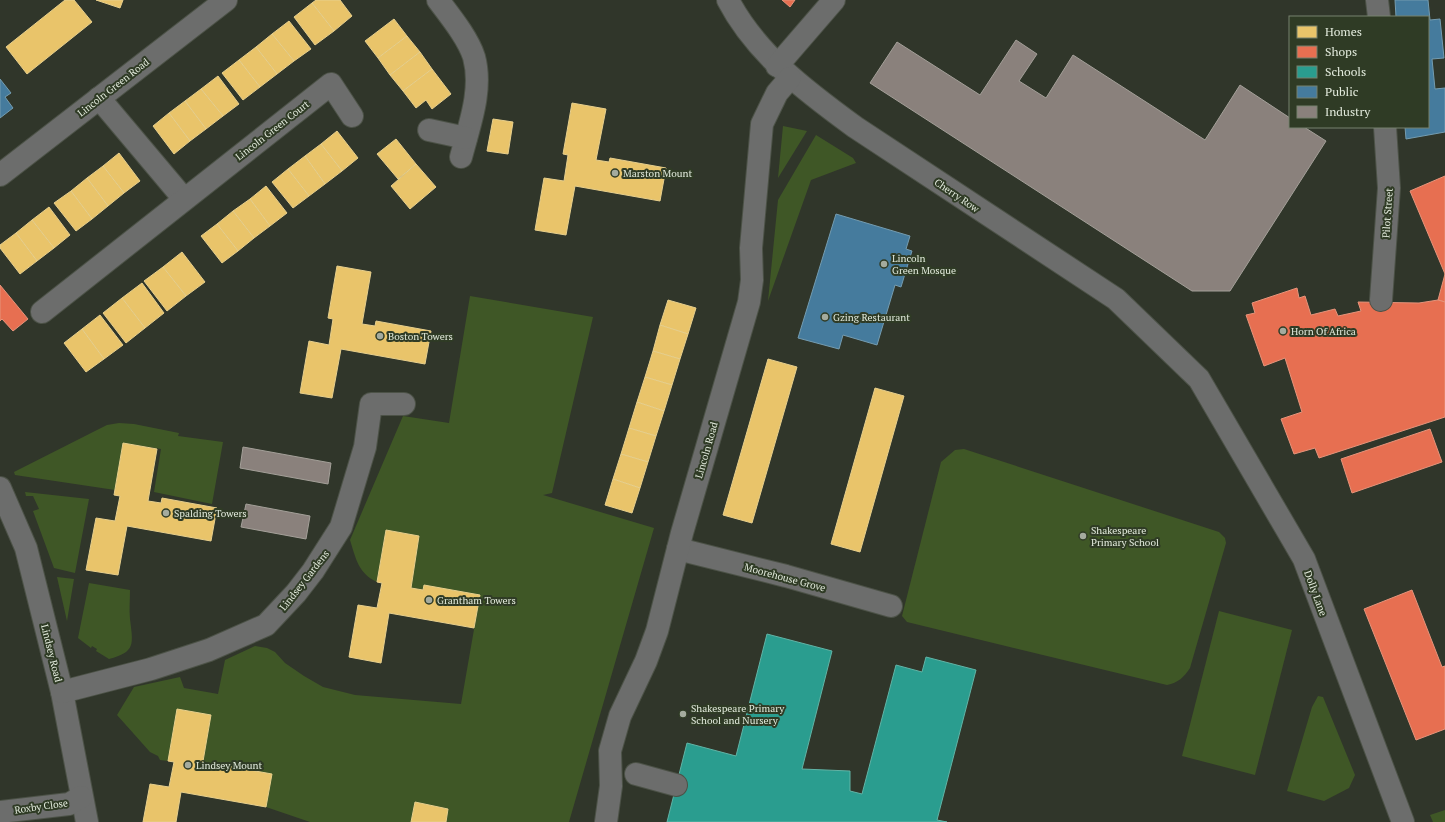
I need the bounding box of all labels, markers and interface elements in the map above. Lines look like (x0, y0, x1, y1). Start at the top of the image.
legend (1289, 16, 1429, 128)
text: Homes (1325, 24, 1362, 39)
text: Shops (1325, 44, 1357, 59)
street label: Lincoln Green Road (75, 55, 152, 119)
text: Schools (1325, 64, 1366, 79)
text: Public (1325, 84, 1359, 99)
street label: Lincoln Green Court (233, 97, 312, 163)
text: Industry (1325, 104, 1371, 119)
place label: Marston Mount (623, 167, 692, 180)
marker: Marston Mount (610, 168, 620, 178)
street label: Cherry Row (932, 176, 982, 216)
street label: Pilot Street (1379, 187, 1396, 239)
place label: Lincoln Green Mosque (892, 252, 956, 277)
marker: Lincoln Green Mosque (879, 259, 889, 269)
place label: Gzing Restaurant (833, 311, 910, 324)
marker: Gzing Restaurant (820, 312, 830, 322)
place label: Horn Of Africa (1291, 325, 1356, 338)
marker: Horn Of Africa (1278, 326, 1288, 336)
place label: Boston Towers (388, 330, 453, 343)
marker: Boston Towers (375, 331, 385, 341)
street label: Lincoln Road (692, 420, 721, 480)
place label: Spalding Towers (174, 507, 247, 520)
marker: Spalding Towers (161, 508, 171, 518)
place label: Shakespeare Primary School (1091, 524, 1159, 549)
marker: Shakespeare Primary School (1078, 531, 1088, 541)
street label: Lindsey Gardens (277, 547, 332, 613)
street label: Moorehouse Grove (743, 560, 827, 595)
street label: Dolly Lane (1301, 569, 1330, 618)
place label: Grantham Towers (437, 594, 516, 607)
marker: Grantham Towers (424, 595, 434, 605)
street label: Lindsey Road (38, 623, 65, 684)
place label: Shakespeare Primary School and Nursery (691, 702, 785, 727)
marker: Shakespeare Primary School and Nursery (678, 709, 688, 719)
place label: Lindsey Mount (196, 759, 263, 772)
marker: Lindsey Mount (183, 760, 193, 770)
street label: Roxby Close (13, 796, 69, 817)

